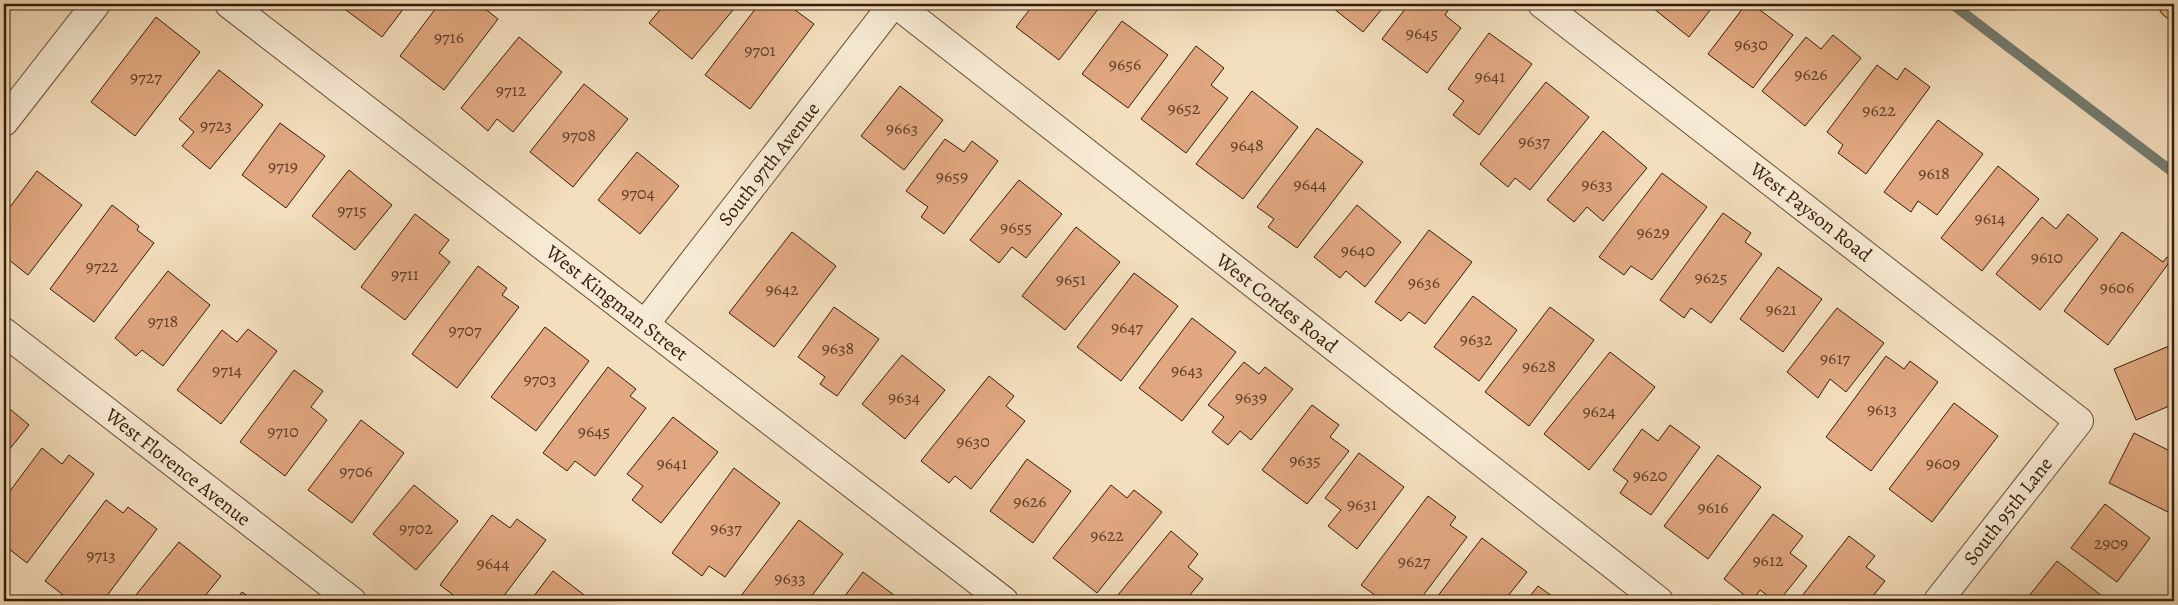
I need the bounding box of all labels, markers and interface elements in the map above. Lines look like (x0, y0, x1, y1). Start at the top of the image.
house number: 9645 (1406, 21, 1438, 45)
house number: 9716 (434, 25, 464, 49)
house number: 9630 (1734, 32, 1768, 56)
house number: 9701 (744, 38, 776, 62)
house number: 9656 (1109, 52, 1141, 76)
house number: 9626 (1794, 62, 1828, 86)
house number: 9641 (1475, 64, 1505, 88)
house number: 9727 (130, 65, 162, 89)
house number: 9712 (496, 78, 527, 102)
street label: South 97th Avenue (712, 96, 826, 232)
house number: 9652 (1168, 96, 1201, 120)
house number: 9622 (1862, 98, 1896, 122)
house number: 9723 (200, 113, 232, 137)
house number: 9663 (886, 116, 918, 140)
house number: 9708 (562, 123, 596, 147)
house number: 9637 (1518, 129, 1550, 153)
house number: 9648 (1230, 133, 1264, 157)
house number: 9719 (268, 154, 298, 178)
street label: West Payson Road (1744, 155, 1878, 268)
house number: 9618 (1918, 161, 1950, 185)
house number: 9659 (936, 164, 968, 188)
house number: 9644 (1294, 172, 1326, 196)
house number: 9633 (1581, 172, 1613, 196)
house number: 9704 (621, 181, 655, 205)
house number: 9715 (337, 198, 367, 222)
house number: 9614 (1975, 206, 2005, 230)
house number: 9655 (1000, 215, 1032, 239)
house number: 9629 (1636, 220, 1670, 244)
street label: West Kingman Street (539, 238, 694, 367)
house number: 9640 (1341, 238, 1375, 262)
house number: 9610 (2031, 245, 2063, 269)
street label: West Cordes Road (1210, 246, 1344, 359)
house number: 9722 (86, 254, 119, 278)
house number: 9711 (391, 262, 419, 286)
house number: 9625 (1695, 265, 1727, 289)
house number: 9651 (1056, 267, 1086, 291)
house number: 9636 (1408, 270, 1440, 294)
house number: 9606 (2100, 275, 2134, 299)
house number: 9642 (765, 277, 799, 301)
house number: 9621 (1765, 297, 1797, 321)
house number: 9718 (148, 309, 178, 333)
house number: 9647 (1111, 315, 1144, 339)
house number: 9707 (449, 318, 482, 342)
house number: 9632 (1460, 327, 1493, 351)
house number: 9638 (822, 336, 854, 360)
house number: 9617 (1820, 346, 1851, 370)
house number: 9628 (1522, 354, 1556, 378)
house number: 9714 (212, 358, 242, 382)
house number: 9643 (1171, 358, 1203, 382)
house number: 9703 (524, 367, 556, 391)
house number: 9634 (888, 385, 920, 409)
house number: 9639 (1235, 385, 1267, 409)
house number: 9613 (1867, 397, 1897, 421)
house number: 9624 (1582, 399, 1616, 423)
street label: West Florence Avenue (99, 401, 256, 532)
house number: 9710 (267, 419, 299, 443)
house number: 9645 (578, 419, 610, 443)
house number: 9630 (956, 429, 990, 453)
house number: 9635 (1289, 448, 1321, 472)
house number: 9641 (657, 451, 687, 475)
house number: 9609 (1926, 451, 1960, 475)
street label: South 95th Lane (1957, 451, 2059, 571)
house number: 9706 (339, 459, 373, 483)
house number: 9620 (1633, 463, 1667, 487)
house number: 9626 (1013, 489, 1047, 513)
house number: 9631 (1347, 492, 1377, 516)
house number: 9616 (1698, 495, 1728, 519)
house number: 9702 (399, 516, 433, 540)
house number: 9637 (710, 516, 742, 540)
house number: 9622 (1090, 523, 1124, 547)
house number: 2909 (2094, 531, 2128, 555)
house number: 9713 (86, 543, 116, 567)
house number: 9612 (1752, 548, 1784, 572)
house number: 9627 (1398, 549, 1431, 573)
house number: 9644 (477, 551, 509, 575)
house number: 9633 (774, 566, 806, 590)

